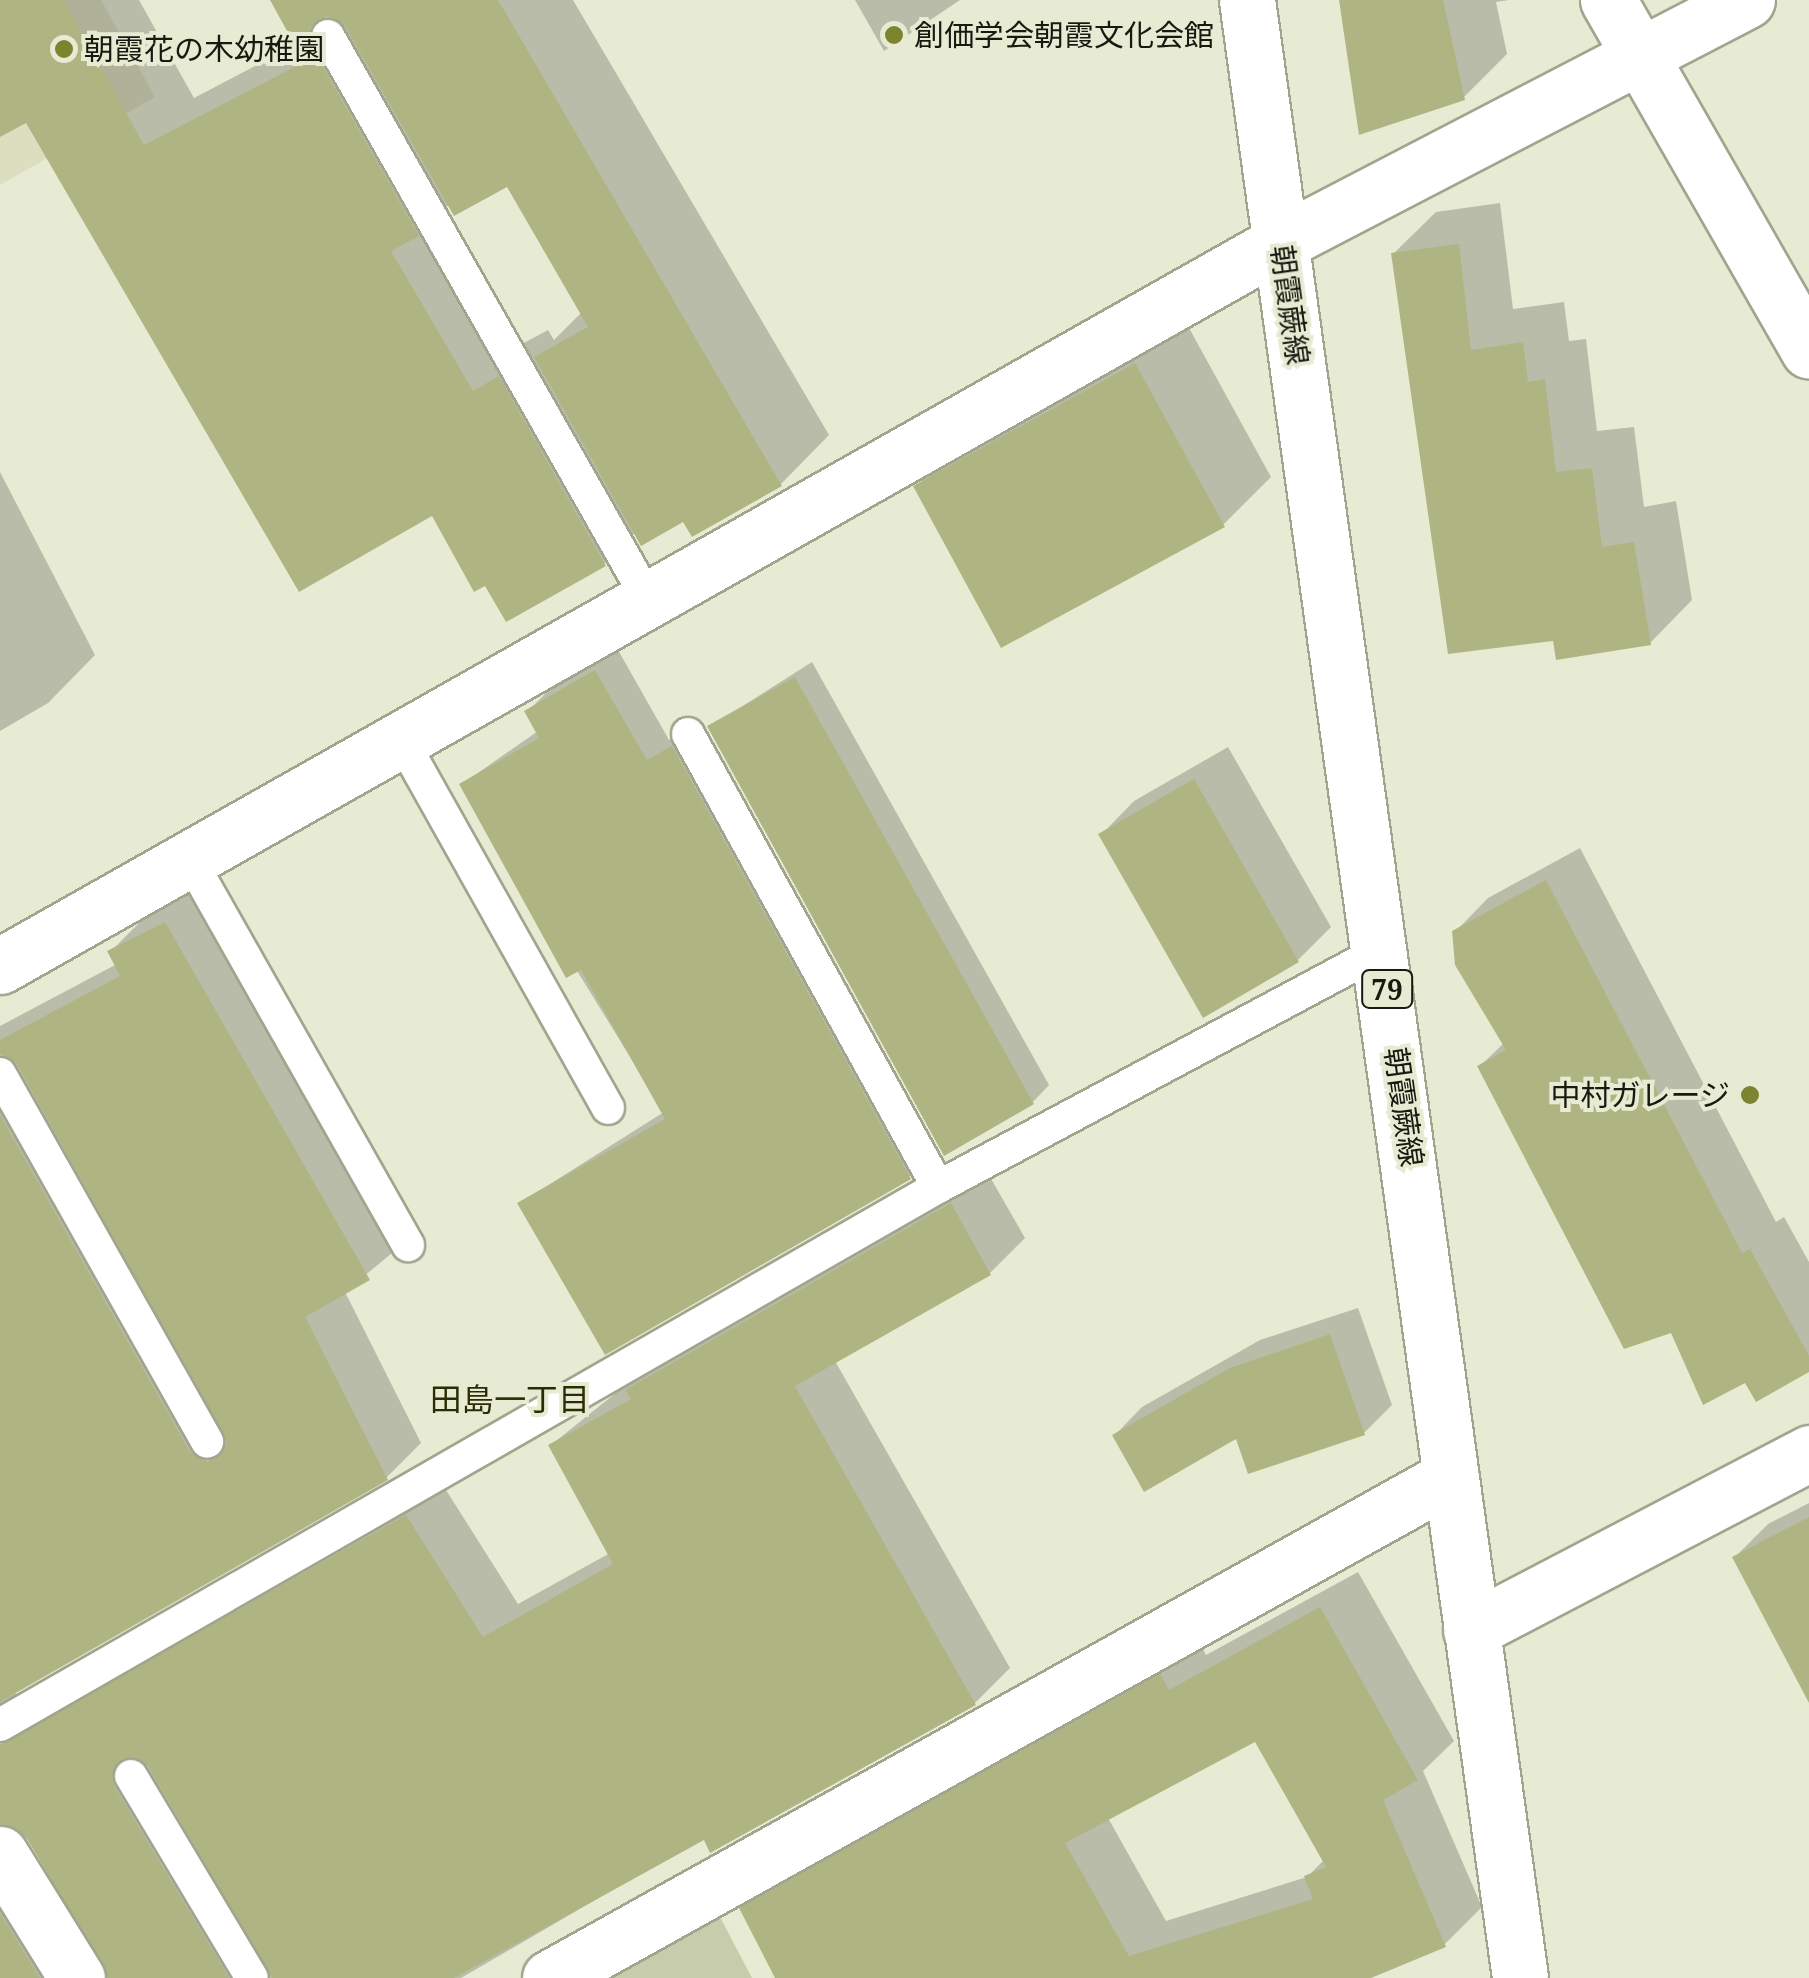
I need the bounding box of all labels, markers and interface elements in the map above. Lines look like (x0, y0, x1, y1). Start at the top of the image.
place label: 創価学会朝霞文化会館 (914, 17, 1214, 53)
marker: 創価学会朝霞文化会館 (883, 24, 905, 46)
place label: 朝霞花の木幼稚園 (84, 31, 324, 67)
marker: 朝霞花の木幼稚園 (53, 38, 75, 60)
street label: 朝霞蕨線 (1264, 243, 1316, 367)
road number: 79 (1360, 966, 1414, 1012)
street label: 朝霞蕨線 (1378, 1045, 1430, 1169)
place label: 中村ガレージ (1550, 1077, 1730, 1113)
marker: 中村ガレージ (1739, 1084, 1761, 1106)
district label: 田島一丁目 (430, 1380, 590, 1418)

